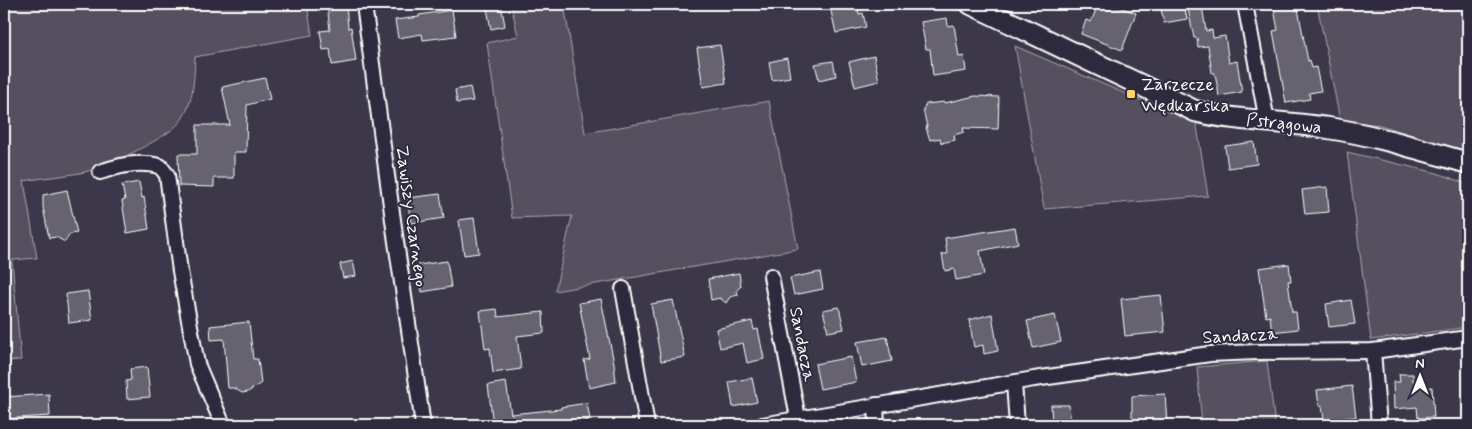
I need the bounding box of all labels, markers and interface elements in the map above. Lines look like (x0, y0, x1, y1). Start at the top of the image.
place label: Zarzecze Wędkarska (1141, 73, 1229, 118)
marker: Zarzecze Wędkarska (1125, 88, 1137, 100)
street label: Pstrągowa (1245, 108, 1323, 140)
street label: Zawiszy Czarnego (389, 144, 433, 288)
street label: Sandacza (783, 305, 821, 384)
street label: Sandacza (1202, 322, 1279, 350)
north arrow (1394, 352, 1444, 402)
text: N (1415, 355, 1425, 373)

